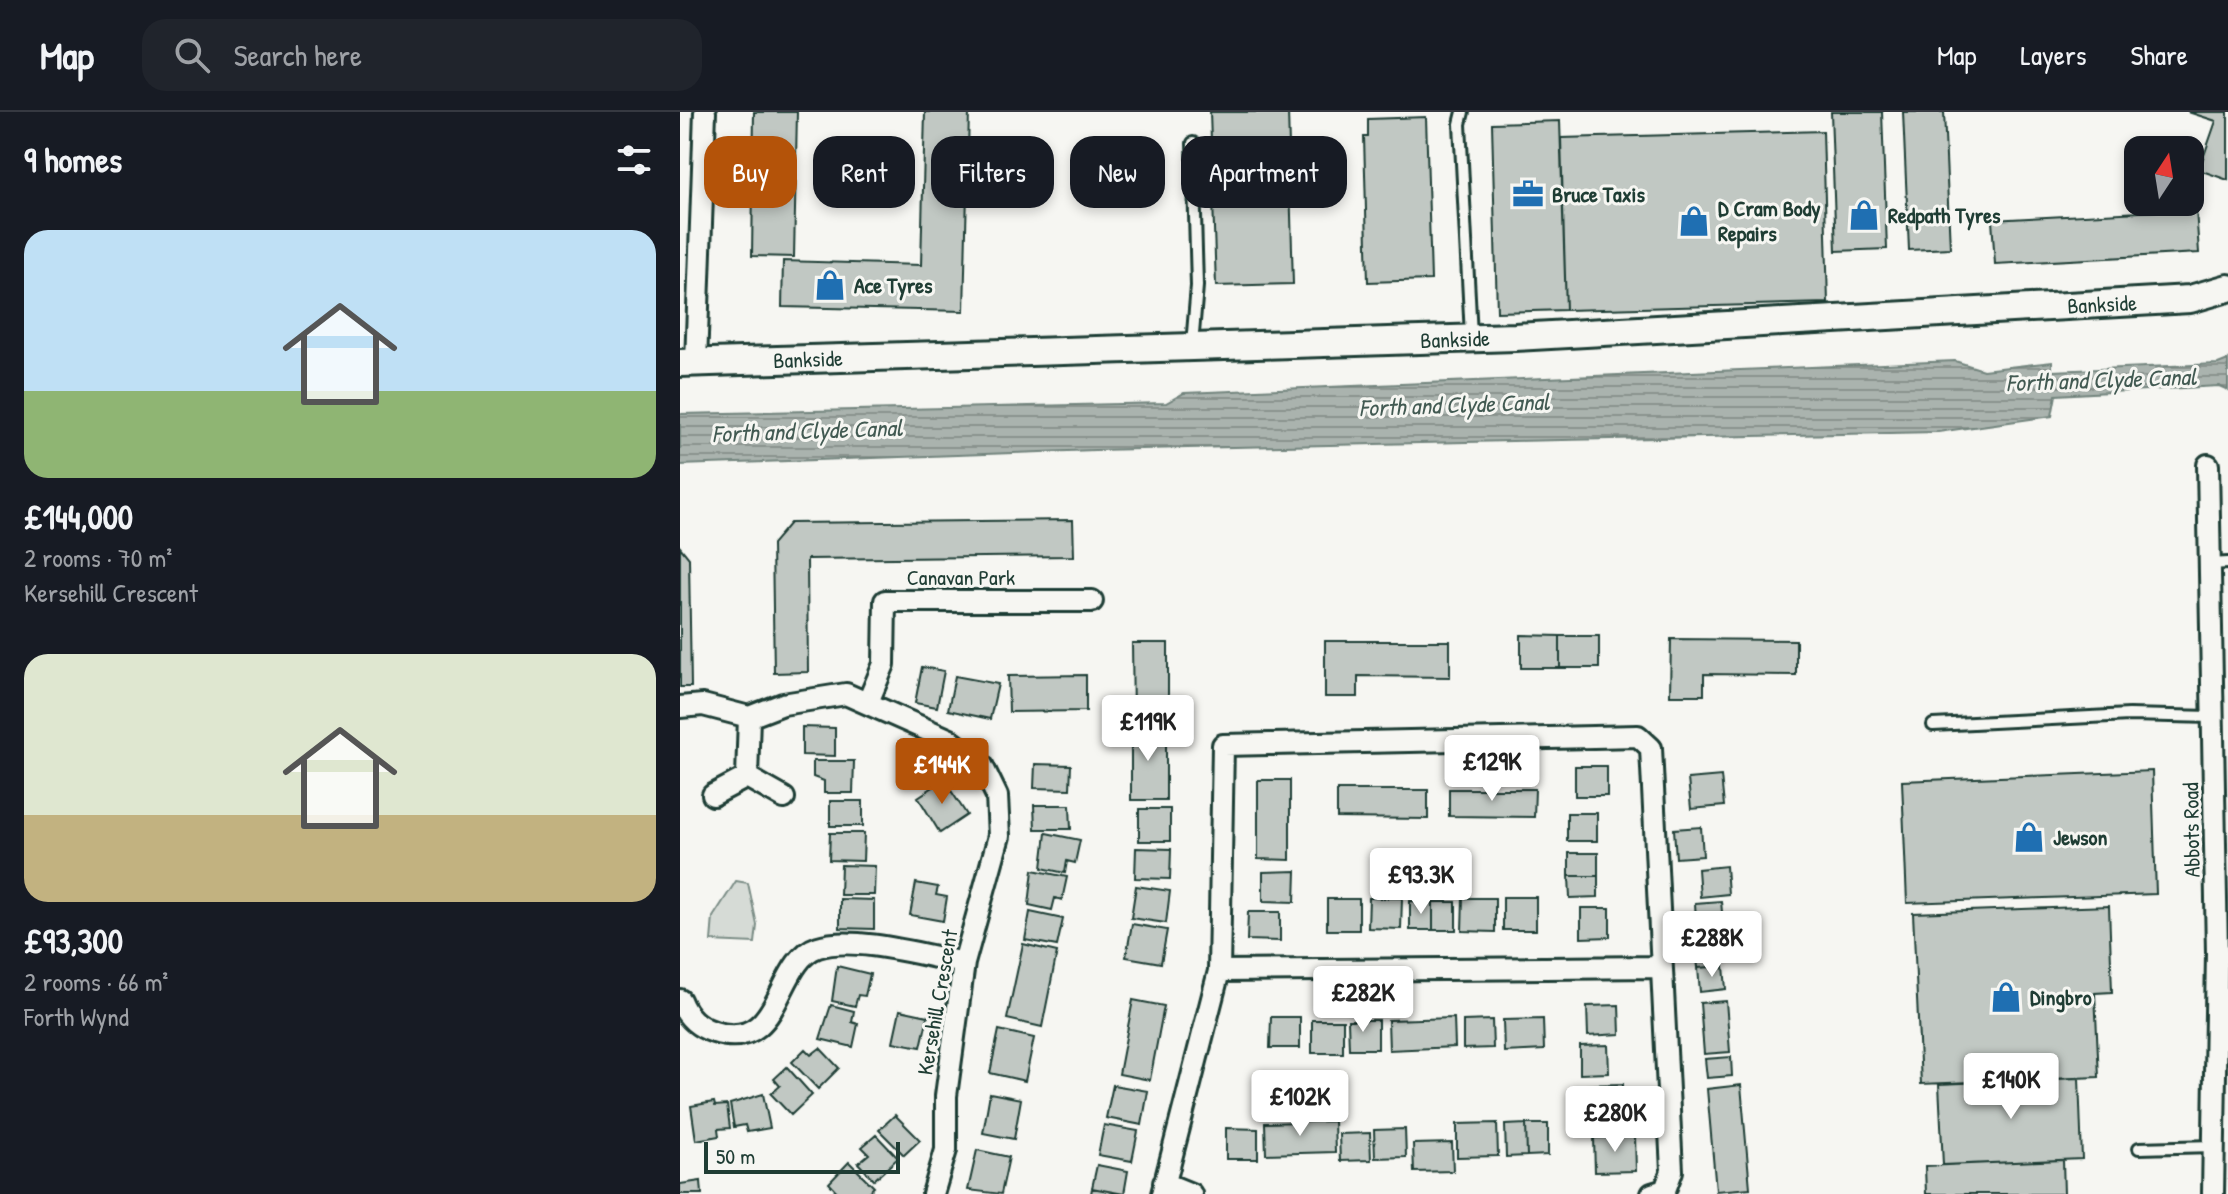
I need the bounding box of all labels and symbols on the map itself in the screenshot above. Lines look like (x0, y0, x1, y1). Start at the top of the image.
north arrow (2124, 136, 2204, 216)
office icon: Bruce Taxis (1511, 177, 1545, 211)
place label: Bruce Taxis (1552, 179, 1645, 209)
place label: D Cram Body Repairs (1718, 193, 1821, 249)
shop icon: Redpath Tyres (1847, 198, 1881, 232)
place label: Redpath Tyres (1888, 200, 2001, 231)
shop icon: D Cram Body Repairs (1677, 204, 1711, 238)
shop icon: Ace Tyres (813, 268, 847, 302)
place label: Ace Tyres (854, 270, 933, 301)
street label: Bankside (2066, 287, 2138, 321)
street label: Bankside (1420, 323, 1491, 355)
street label: Bankside (773, 343, 844, 375)
water label: Forth and Clyde Canal (2005, 360, 2198, 399)
water label: Forth and Clyde Canal (1358, 385, 1551, 424)
water label: Forth and Clyde Canal (711, 411, 904, 450)
street label: Canavan Park (907, 562, 1015, 592)
pin: £119K (1092, 695, 1204, 763)
pin: £129K (1436, 735, 1548, 803)
pin: £144K (886, 738, 998, 806)
street label: Abbots Road (2175, 782, 2207, 878)
shop icon: Jewson (2012, 820, 2046, 854)
place label: Jewson (2053, 822, 2107, 852)
pin: £93.3K (1356, 848, 1486, 916)
pin: £288K (1656, 911, 1768, 979)
street label: Kersehill Crescent (909, 926, 965, 1077)
pin: £282K (1307, 966, 1419, 1034)
shop icon: Dingbro (1989, 980, 2023, 1014)
place label: Dingbro (2030, 982, 2092, 1013)
pin: £140K (1955, 1053, 2067, 1121)
pin: £102K (1244, 1070, 1356, 1138)
pin: £280K (1559, 1086, 1671, 1154)
scale bar (704, 1138, 900, 1174)

